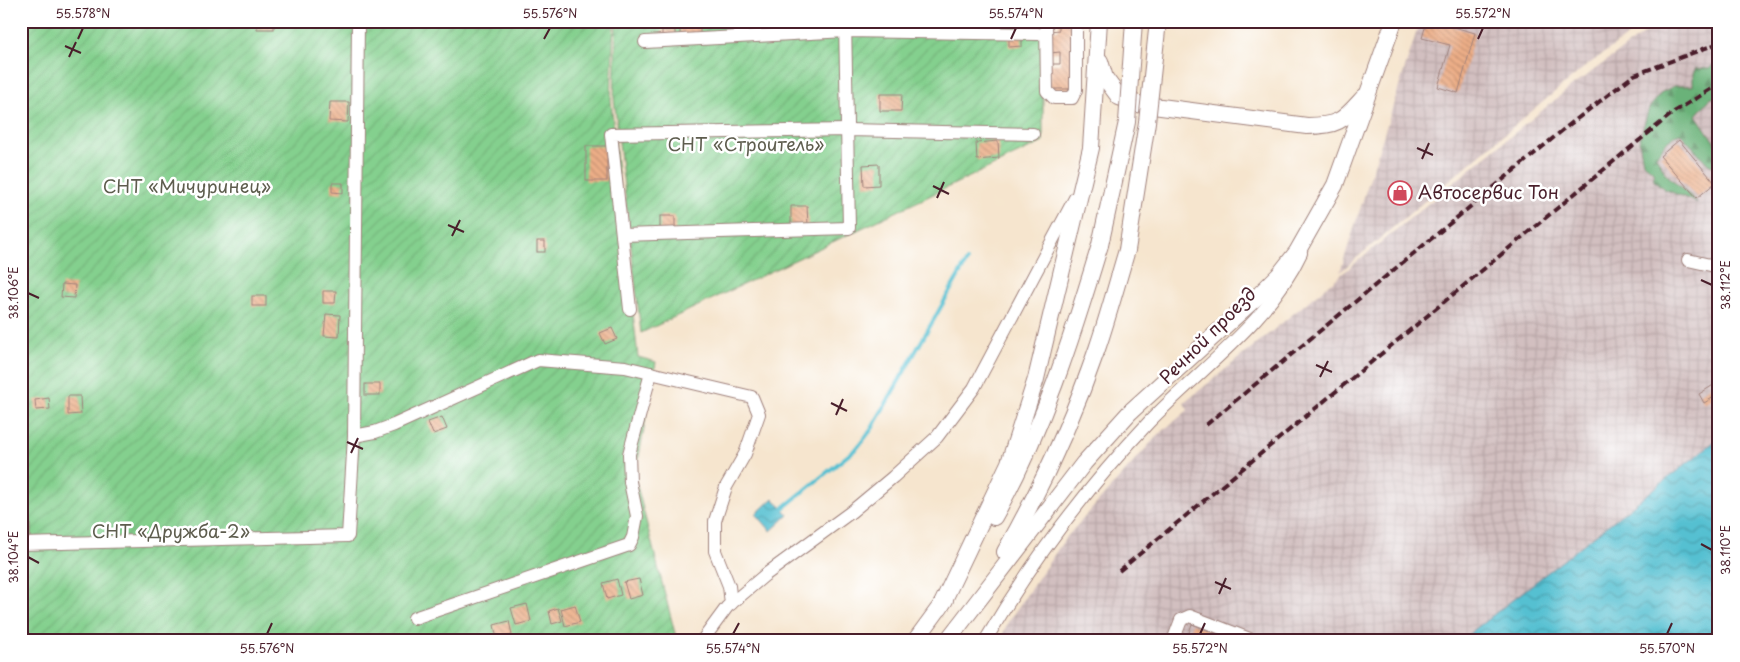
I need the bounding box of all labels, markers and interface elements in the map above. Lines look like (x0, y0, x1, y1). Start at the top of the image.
text: 55.578°N (56, 4, 110, 22)
text: 55.576°N (523, 4, 577, 22)
text: 55.574°N (989, 4, 1044, 22)
text: 55.572°N (1455, 4, 1511, 22)
park label: СНТ «Строитель» (668, 130, 824, 157)
park label: СНТ «Мичуринец» (103, 172, 271, 199)
place label: Автосервис Тон (1418, 178, 1559, 205)
shop icon: Автосервис Тон (1387, 180, 1413, 206)
text: 38.112°E (1716, 260, 1734, 310)
text: 38.106°E (4, 266, 22, 320)
street label: Речной проезд (1152, 280, 1262, 390)
park label: СНТ «Дружба-2» (92, 517, 250, 544)
text: 38.110°E (1716, 525, 1734, 575)
text: 38.104°E (4, 531, 22, 583)
text: 55.576°N (240, 639, 294, 657)
text: 55.574°N (706, 639, 761, 657)
text: 55.572°N (1172, 639, 1228, 657)
text: 55.570°N (1639, 639, 1695, 657)

